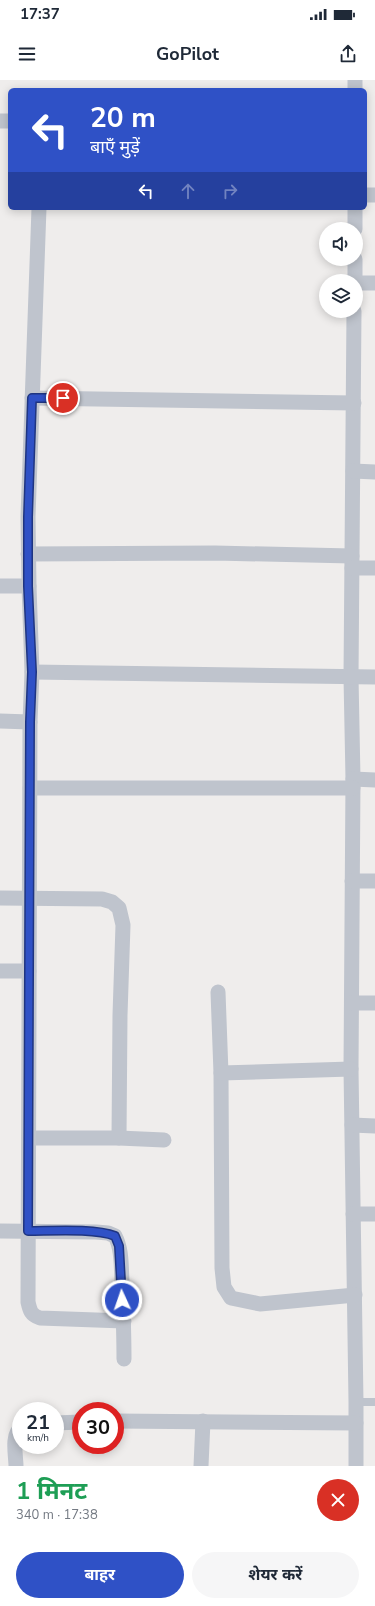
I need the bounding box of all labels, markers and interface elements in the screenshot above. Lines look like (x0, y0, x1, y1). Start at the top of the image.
text: 17:37 (20, 4, 60, 24)
text: GoPilot (156, 42, 219, 66)
icon: menu (16, 43, 38, 65)
icon: share (337, 43, 359, 65)
text: 20 m (90, 99, 156, 137)
icon: left (24, 104, 76, 156)
text: बाएँ मुड़ें (90, 135, 140, 159)
icon: left (135, 180, 157, 202)
icon: ahead (177, 180, 199, 202)
icon: right (219, 180, 241, 202)
map controls (319, 222, 363, 318)
button: sound (319, 222, 363, 266)
button: layers (319, 274, 363, 318)
pin (46, 381, 80, 415)
icon: arrive (52, 387, 74, 409)
position arrow (101, 1279, 143, 1321)
speed limit sign: 30 (72, 1402, 124, 1454)
text: 21 (26, 1409, 50, 1436)
text: km/h (27, 1431, 49, 1445)
text: 1 मिनट (16, 1475, 87, 1507)
button: close (317, 1479, 359, 1521)
text: 340 m · 17:38 (16, 1506, 98, 1524)
button: बाहर (16, 1552, 184, 1598)
button: शेयर करें (192, 1552, 359, 1598)

